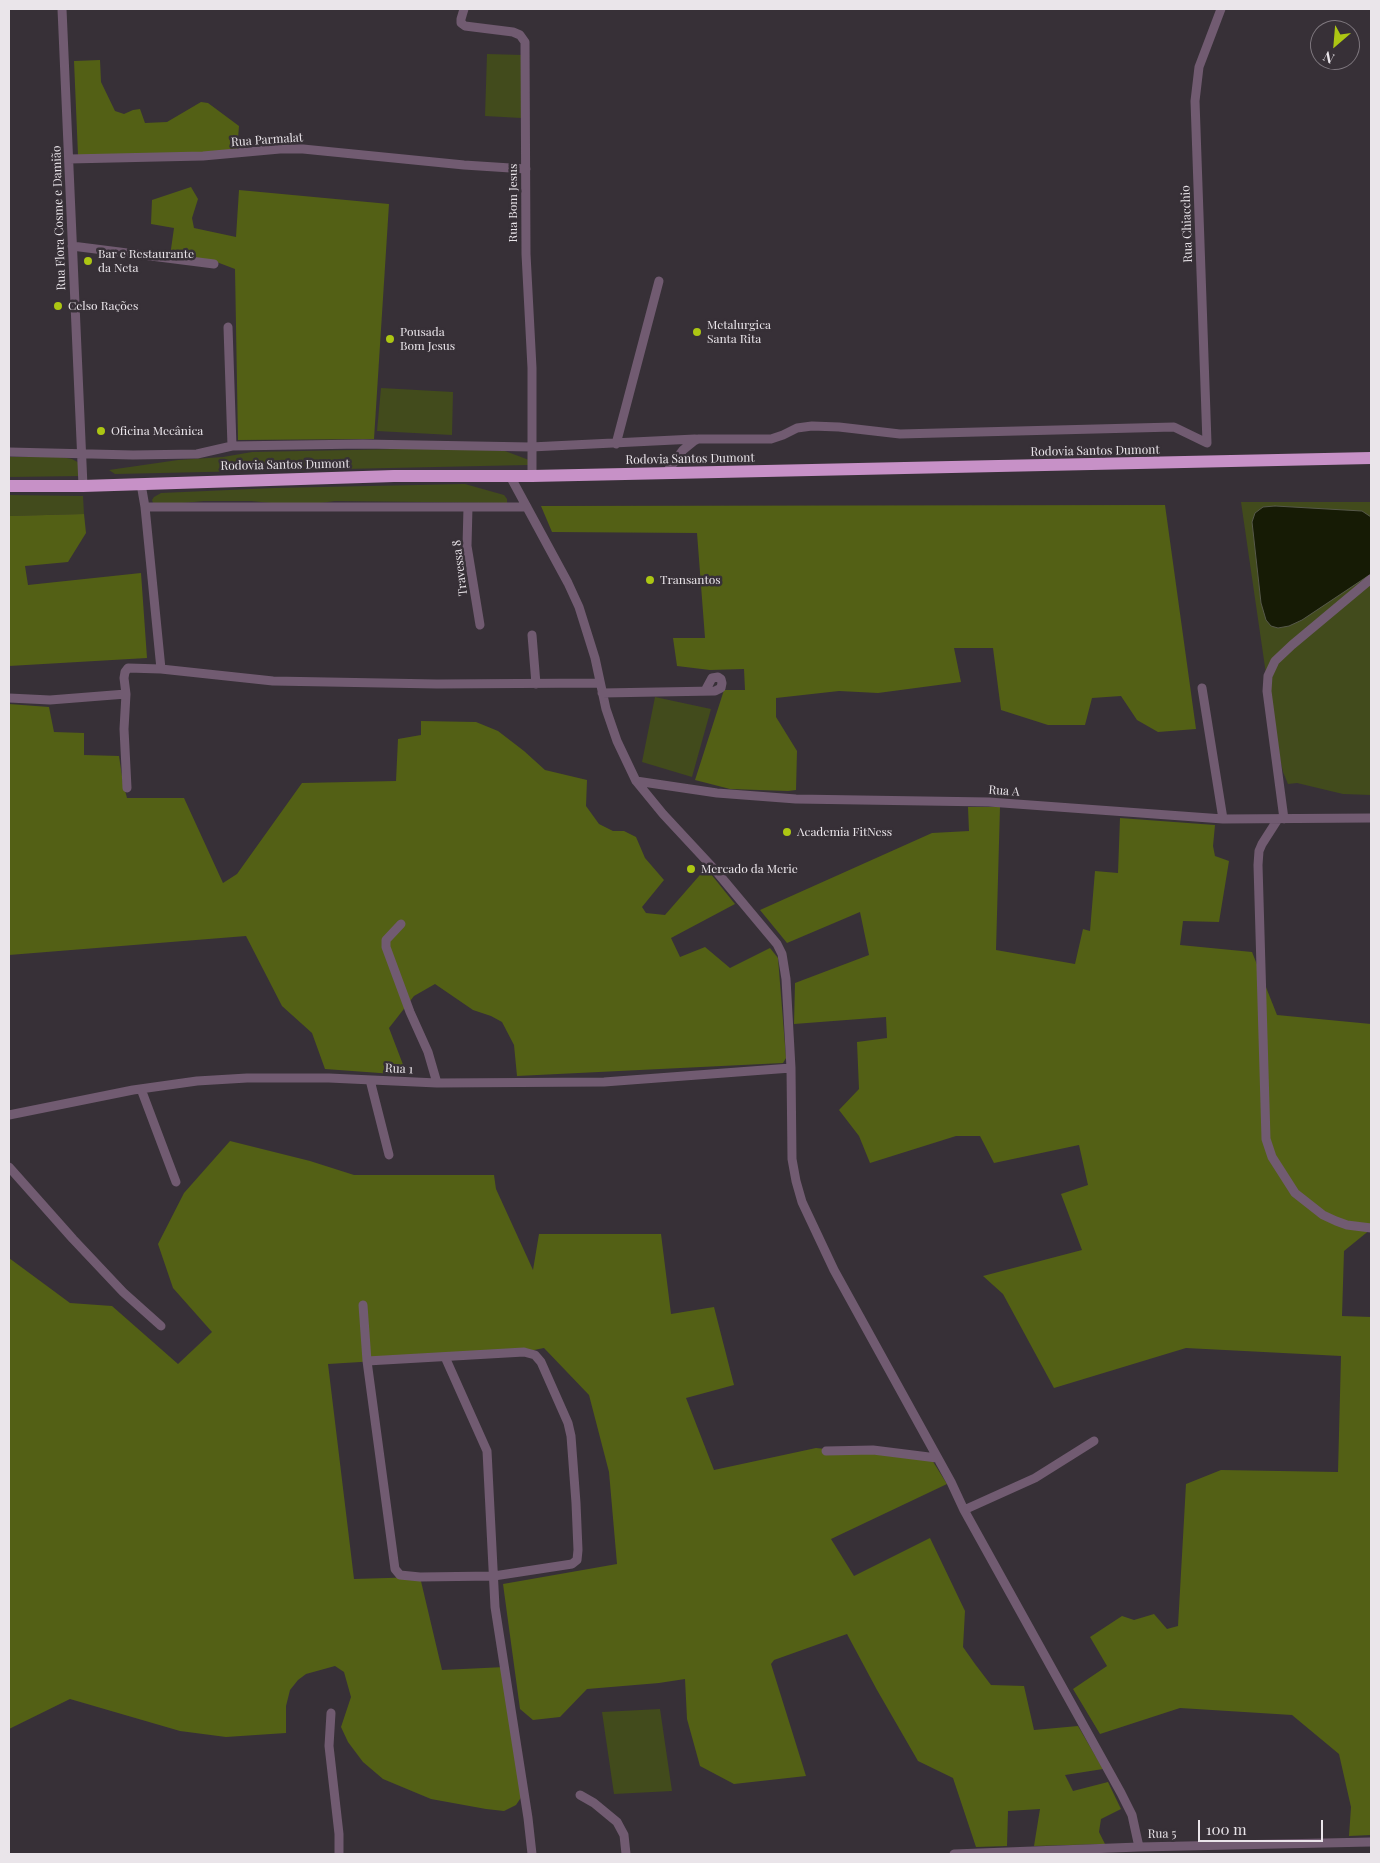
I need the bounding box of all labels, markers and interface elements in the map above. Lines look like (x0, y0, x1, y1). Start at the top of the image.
north arrow (1310, 20, 1360, 70)
text: N (1320, 47, 1337, 69)
street label: Rua Parmalat (230, 130, 304, 150)
street label: Rua Flora Cosme e Damião (49, 145, 69, 291)
street label: Rua Bom Jesus (506, 164, 520, 242)
street label: Rua Chiacchio (1178, 185, 1196, 263)
place label: Bar e Restaurante da Neta (98, 247, 194, 275)
marker: Bar e Restaurante da Neta (82, 255, 94, 267)
place label: Celso Rações (68, 299, 138, 313)
marker: Celso Rações (52, 300, 64, 312)
place label: Metalurgica Santa Rita (707, 318, 771, 346)
place label: Pousada Bom Jesus (400, 325, 455, 353)
marker: Metalurgica Santa Rita (691, 326, 703, 338)
marker: Pousada Bom Jesus (384, 333, 396, 345)
place label: Oficina Mecânica (111, 424, 203, 438)
marker: Oficina Mecânica (95, 425, 107, 437)
street label: Rodovia Santos Dumont (1030, 443, 1160, 459)
street label: Rodovia Santos Dumont (625, 451, 755, 467)
street label: Rodovia Santos Dumont (220, 457, 350, 473)
street label: Travessa 8 (449, 539, 471, 597)
place label: Transantos (660, 573, 721, 587)
marker: Transantos (644, 574, 656, 586)
street label: Rua A (988, 783, 1020, 799)
place label: Academia FitNess (797, 825, 892, 839)
marker: Academia FitNess (781, 826, 793, 838)
place label: Mercado da Merie (701, 862, 798, 876)
marker: Mercado da Merie (685, 863, 697, 875)
street label: Rua 1 (385, 1061, 413, 1077)
scale bar (1200, 1810, 1325, 1842)
text: 100 m (1206, 1819, 1247, 1839)
street label: Rua 5 (1148, 1827, 1176, 1841)

